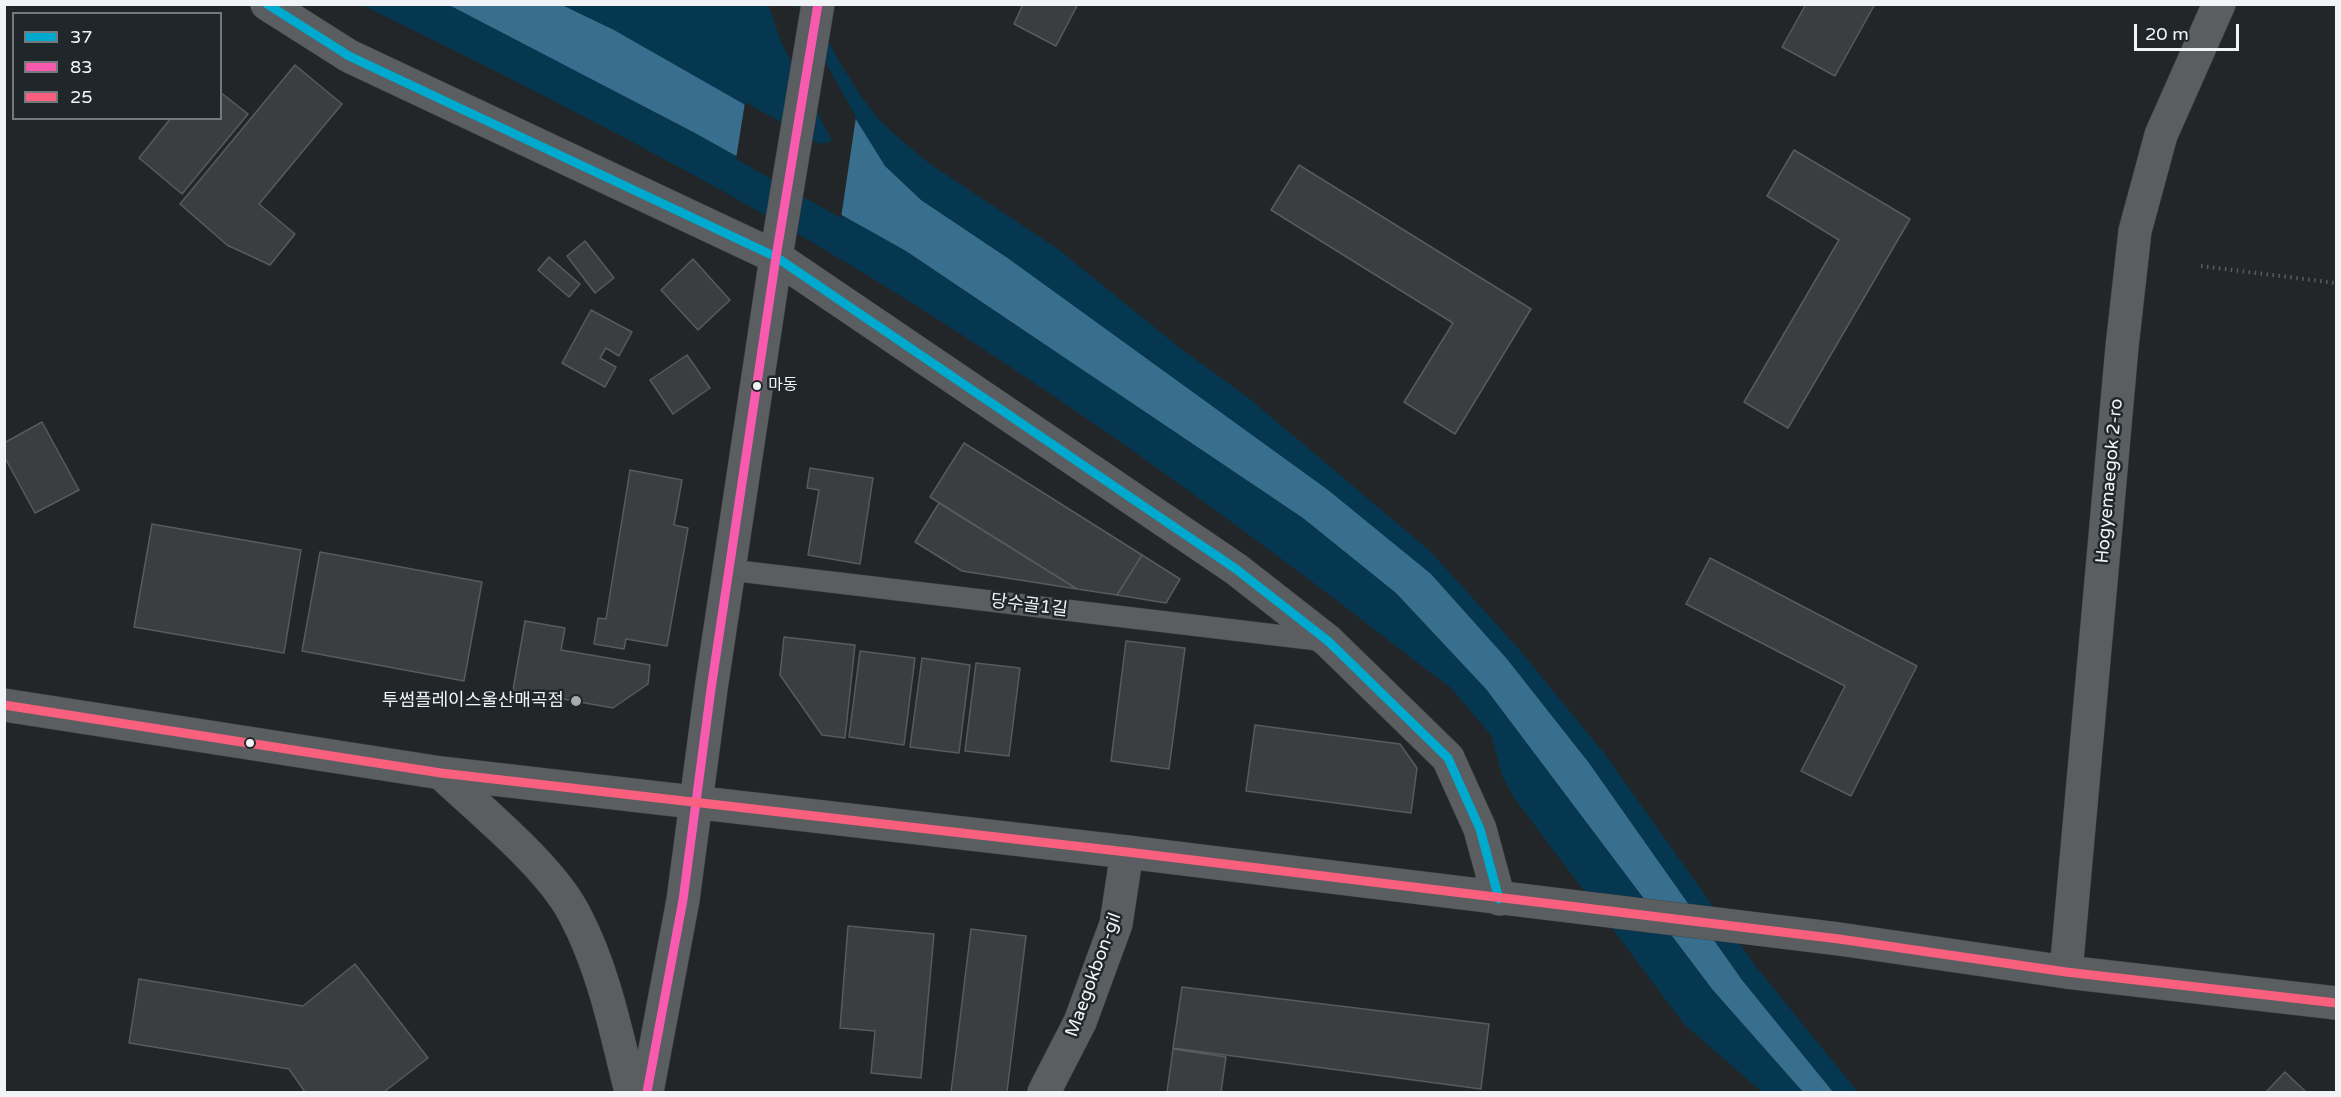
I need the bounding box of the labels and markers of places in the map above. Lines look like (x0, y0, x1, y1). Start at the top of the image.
place label: 마동 (768, 376, 797, 396)
marker: 마동 (751, 380, 763, 392)
place label: 투썸플레이스울산매곡점 (382, 690, 564, 712)
marker: 투썸플레이스울산매곡점 (569, 694, 583, 708)
unlabelled marker (244, 737, 256, 749)

